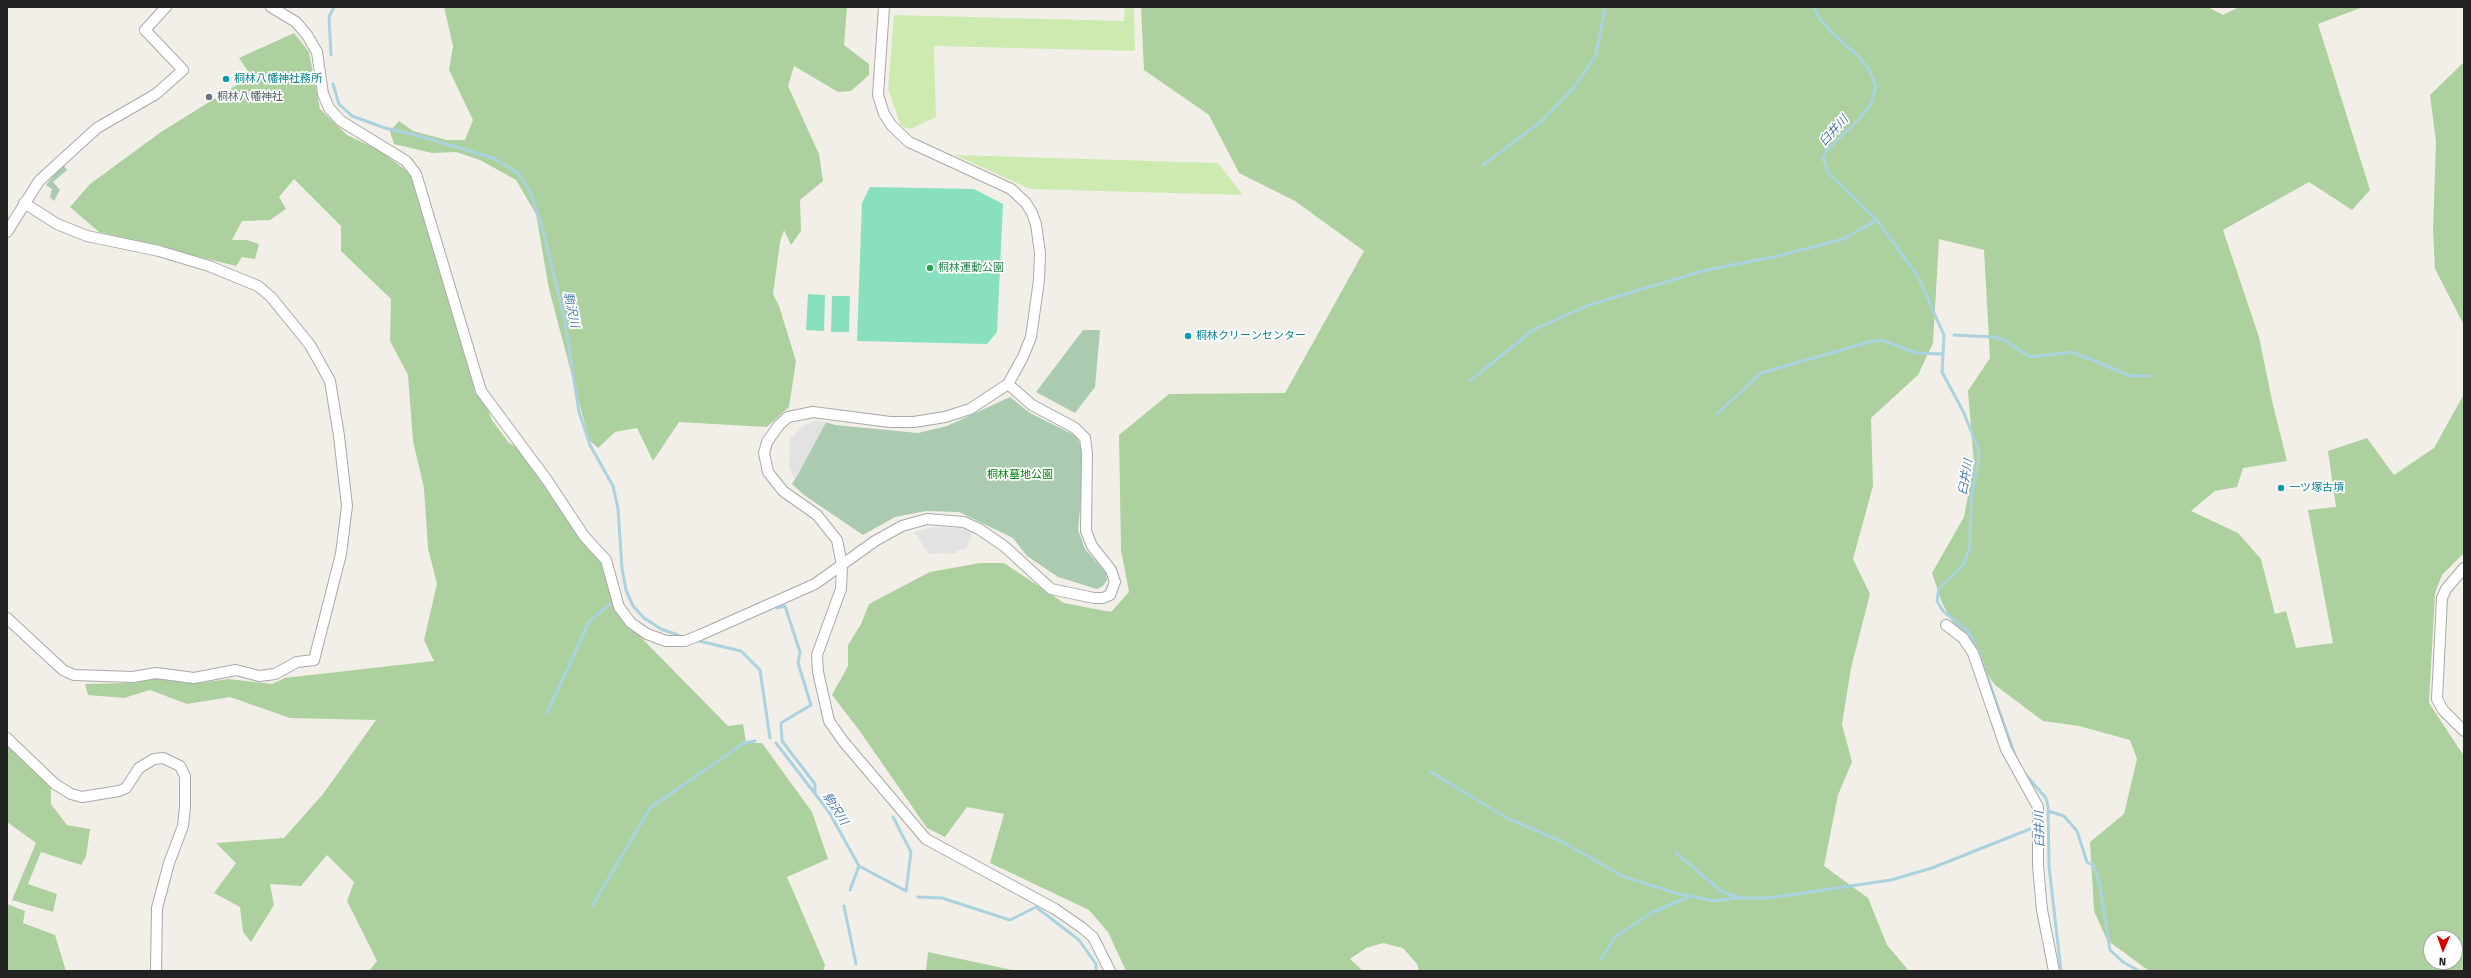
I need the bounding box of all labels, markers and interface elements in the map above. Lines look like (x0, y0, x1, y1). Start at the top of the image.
place label: 桐林八幡神社務所 (234, 72, 322, 86)
marker: 桐林八幡神社務所 (221, 74, 231, 84)
place label: 桐林八幡神社 (217, 90, 283, 104)
marker: 桐林八幡神社 (204, 92, 214, 102)
water label: 臼井川 (1817, 113, 1851, 149)
place label: 桐林運動公園 (938, 261, 1004, 275)
marker: 桐林運動公園 (925, 263, 935, 273)
water label: 駒沢川 (560, 291, 582, 329)
place label: 桐林クリーンセンター (1196, 329, 1306, 343)
marker: 桐林クリーンセンター (1183, 331, 1193, 341)
water label: 臼井川 (1956, 458, 1976, 496)
park label: 桐林墓地公園 (987, 468, 1053, 482)
place label: 一ツ塚古墳 (2289, 481, 2344, 495)
marker: 一ツ塚古墳 (2276, 483, 2286, 493)
water label: 駒沢川 (819, 790, 851, 828)
water label: 臼井川 (2032, 811, 2048, 847)
north arrow (2423, 930, 2463, 970)
text: N (2439, 955, 2446, 968)

